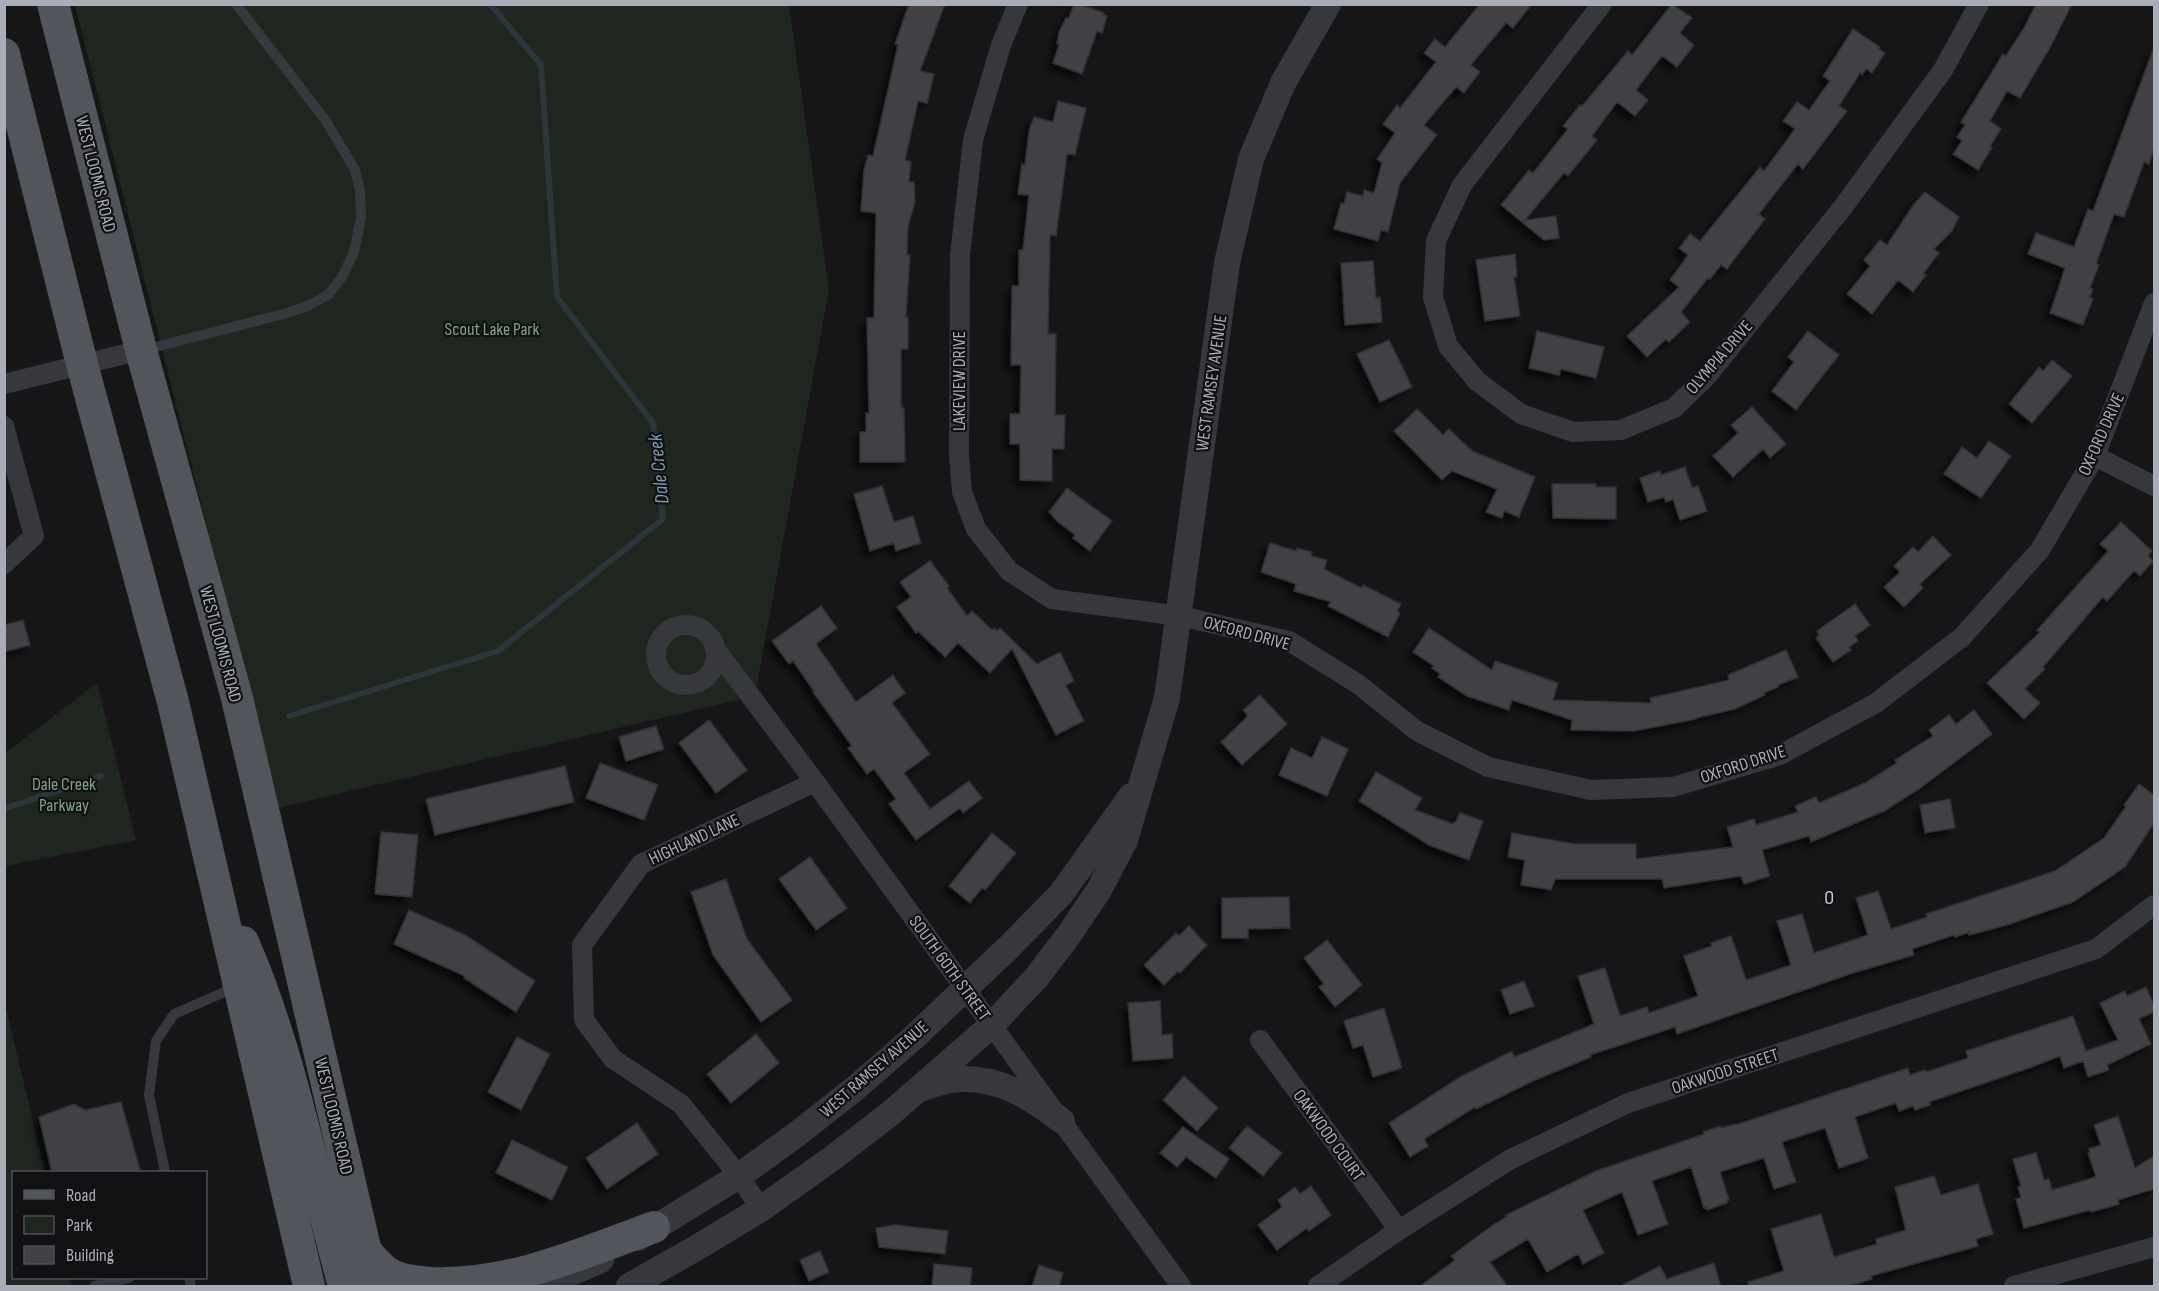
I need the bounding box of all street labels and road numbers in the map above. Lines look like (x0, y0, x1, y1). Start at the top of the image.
street label: WEST LOOMIS ROAD (71, 114, 120, 235)
street label: WEST RAMSEY AVENUE (1192, 314, 1231, 452)
street label: OLYMPIA DRIVE (1682, 316, 1757, 398)
street label: LAKEVIEW DRIVE (949, 331, 970, 431)
street label: OXFORD DRIVE (2074, 390, 2129, 479)
street label: WEST LOOMIS ROAD (195, 584, 246, 705)
street label: OXFORD DRIVE (1202, 612, 1292, 655)
street label: OXFORD DRIVE (1698, 741, 1788, 788)
street label: HIGHLAND LANE (646, 809, 743, 870)
street label: SOUTH 60TH STREET (904, 912, 995, 1025)
street label: WEST RAMSEY AVENUE (816, 1016, 933, 1122)
street label: OAKWOOD STREET (1669, 1044, 1781, 1099)
street label: WEST LOOMIS ROAD (310, 1056, 357, 1177)
street label: OAKWOOD COURT (1288, 1086, 1369, 1185)

